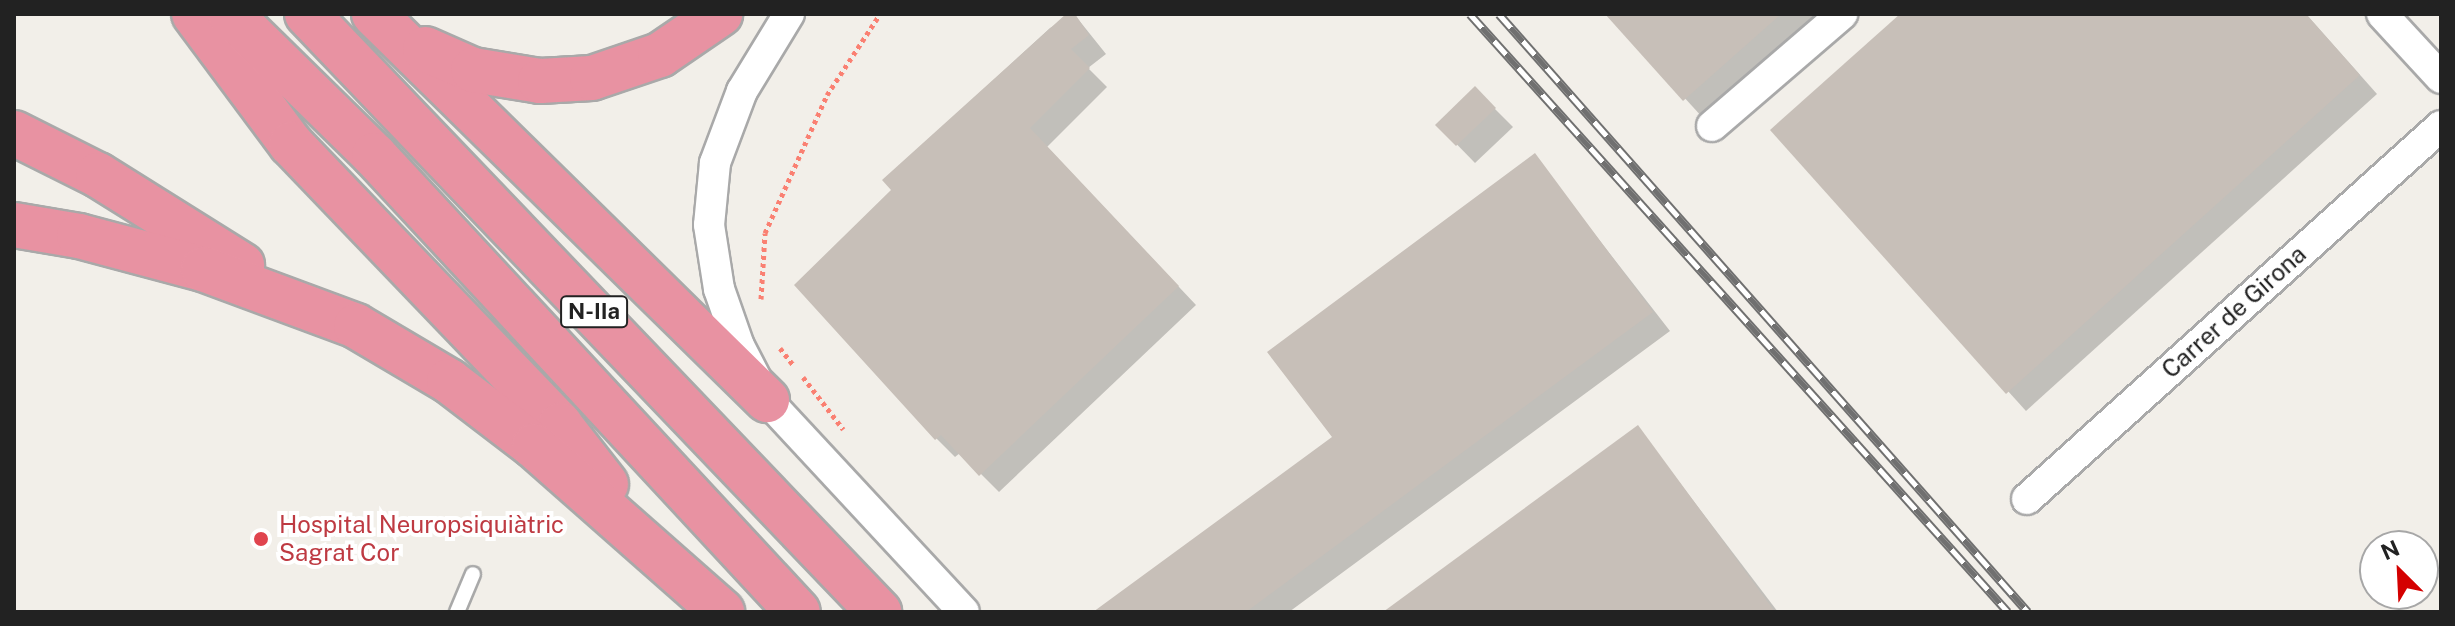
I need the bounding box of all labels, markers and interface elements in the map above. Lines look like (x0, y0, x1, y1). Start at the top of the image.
street label: Carrer de Girona (2156, 240, 2312, 384)
road number: N-IIa (560, 294, 628, 330)
place label: Hospital Neuropsiquiàtric Sagrat Cor (279, 511, 564, 567)
marker: Hospital Neuropsiquiàtric Sagrat Cor (250, 528, 272, 550)
north arrow (2359, 530, 2439, 610)
text: N (2377, 535, 2403, 565)

